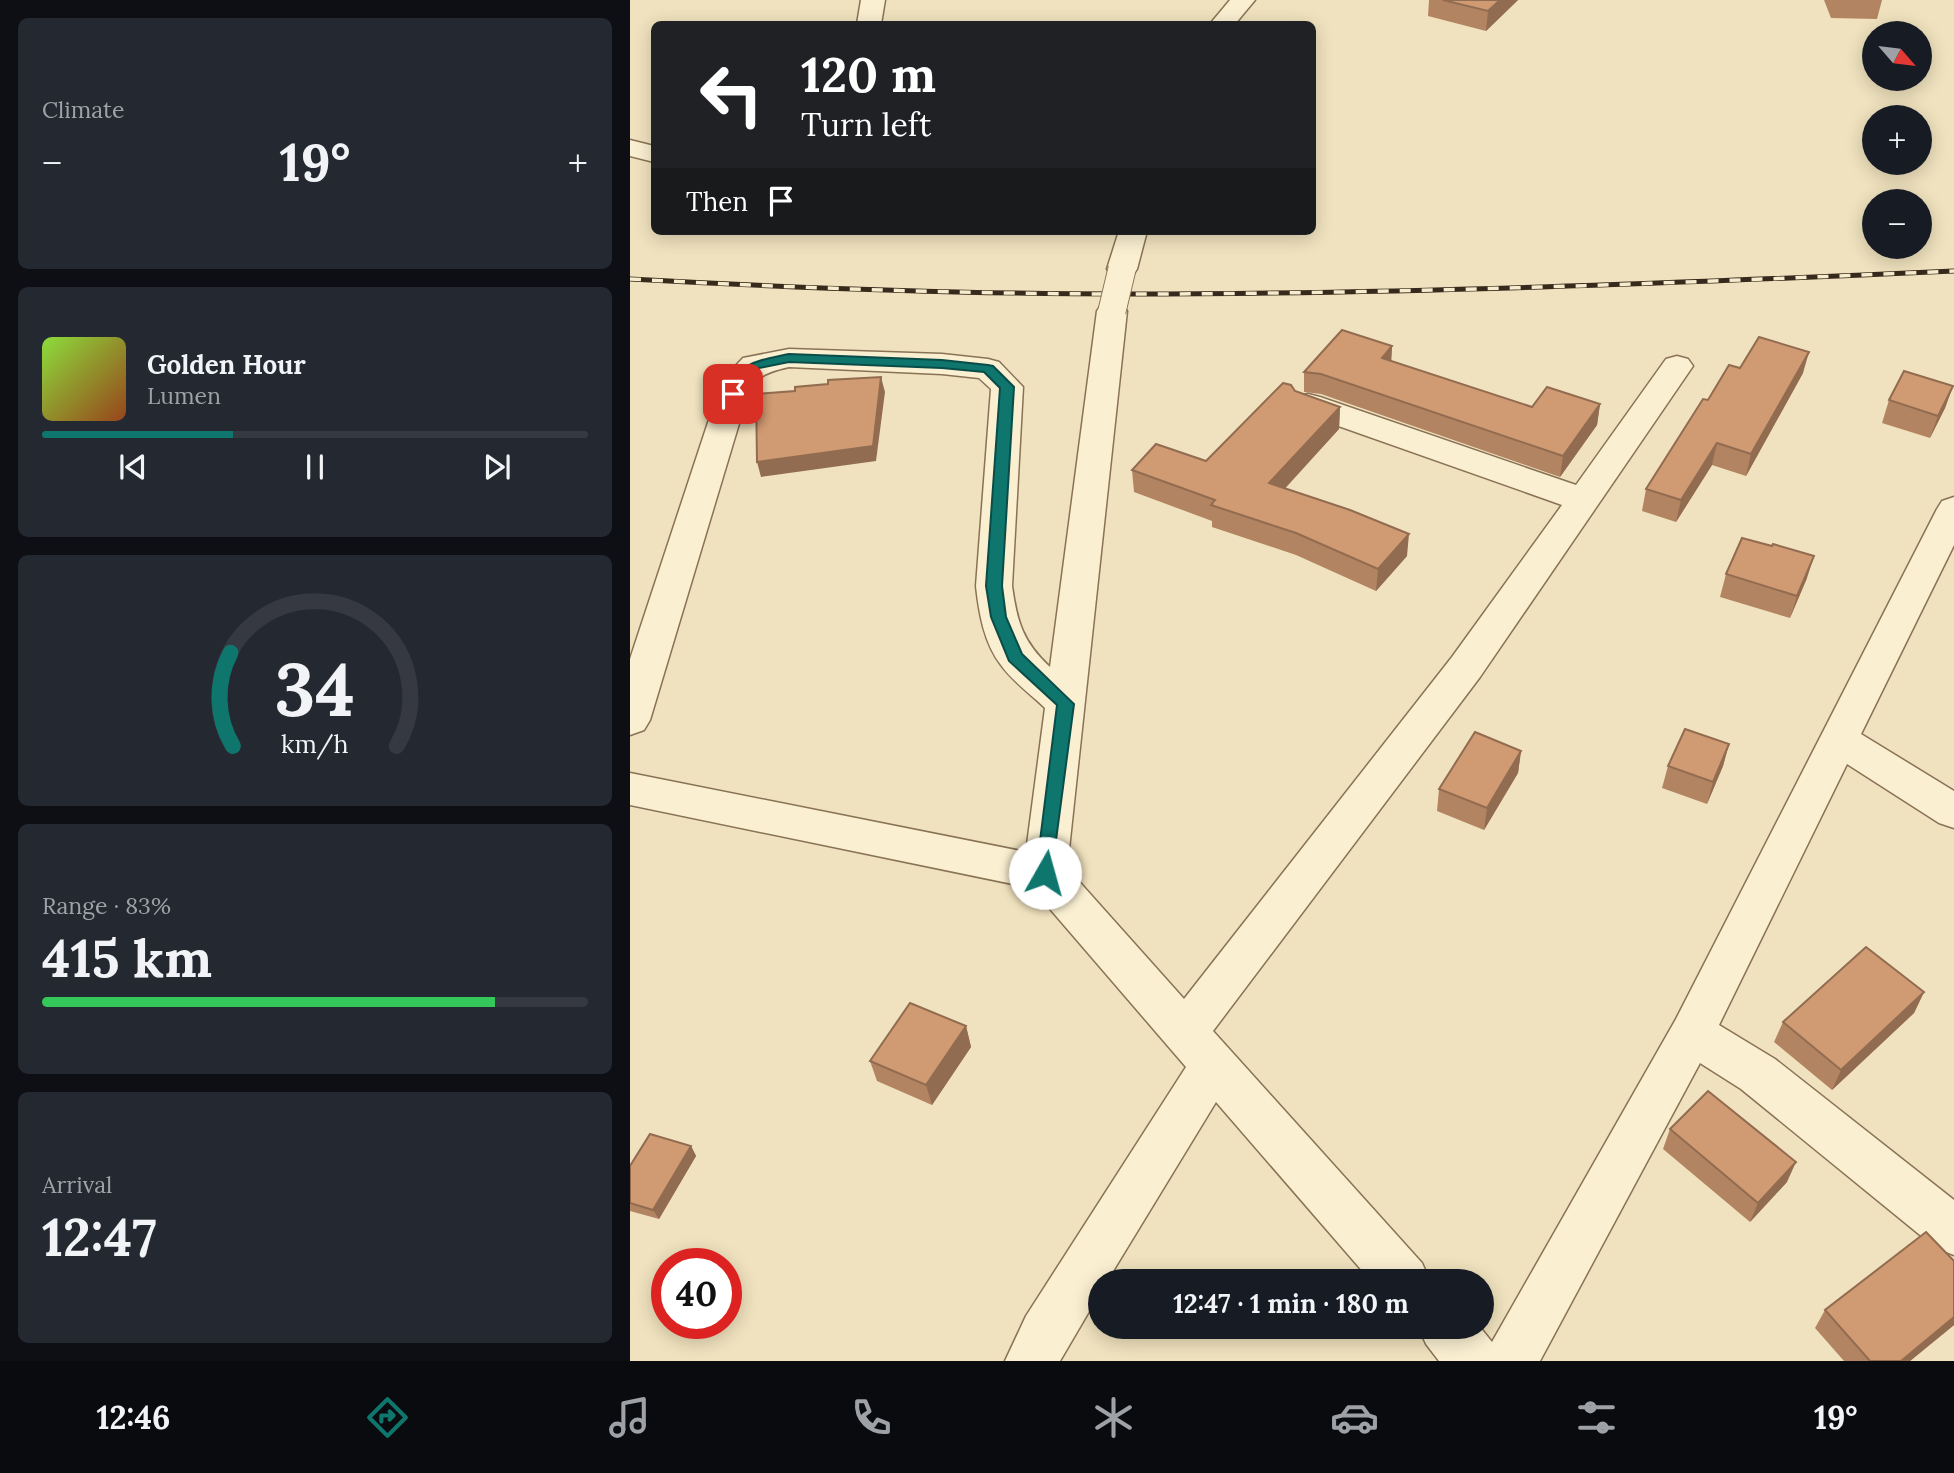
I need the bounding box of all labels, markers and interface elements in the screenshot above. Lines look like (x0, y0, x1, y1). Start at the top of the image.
north arrow (1862, 21, 1932, 91)
map controls (1862, 21, 1932, 259)
text: 120 m (801, 43, 936, 105)
icon: left (686, 49, 777, 140)
text: Climate (42, 95, 124, 124)
text: Turn left (801, 104, 931, 145)
button: + (1862, 105, 1932, 175)
text: 19° (280, 129, 350, 195)
text: − (42, 139, 62, 187)
text: + (568, 139, 588, 187)
icon: arrive (762, 182, 800, 220)
text: Then (686, 185, 748, 218)
button: − (1862, 189, 1932, 259)
text: Golden Hour (147, 348, 306, 381)
pin (703, 364, 763, 424)
icon: arrive (714, 375, 752, 413)
text: Lumen (147, 381, 221, 410)
icon: previous (114, 448, 152, 486)
icon: pause (296, 448, 334, 486)
icon: next (478, 448, 516, 486)
text: 34 (275, 644, 355, 737)
text: km/h (281, 728, 349, 760)
position arrow (1008, 836, 1082, 910)
text: Range · 83% (42, 891, 171, 920)
text: 415 km (42, 925, 212, 991)
text: Arrival (42, 1170, 112, 1199)
text: 12:47 (42, 1204, 157, 1270)
speed limit sign: 40 (651, 1248, 742, 1339)
text: 12:47 · 1 min · 180 m (1173, 1287, 1409, 1320)
icon: directions (363, 1393, 412, 1442)
icon: music (605, 1393, 654, 1442)
icon: phone (847, 1393, 896, 1442)
icon: climate (1089, 1393, 1138, 1442)
icon: car (1330, 1393, 1379, 1442)
icon: filters (1572, 1393, 1621, 1442)
text: 12:46 (96, 1397, 170, 1438)
text: 19° (1814, 1397, 1858, 1438)

